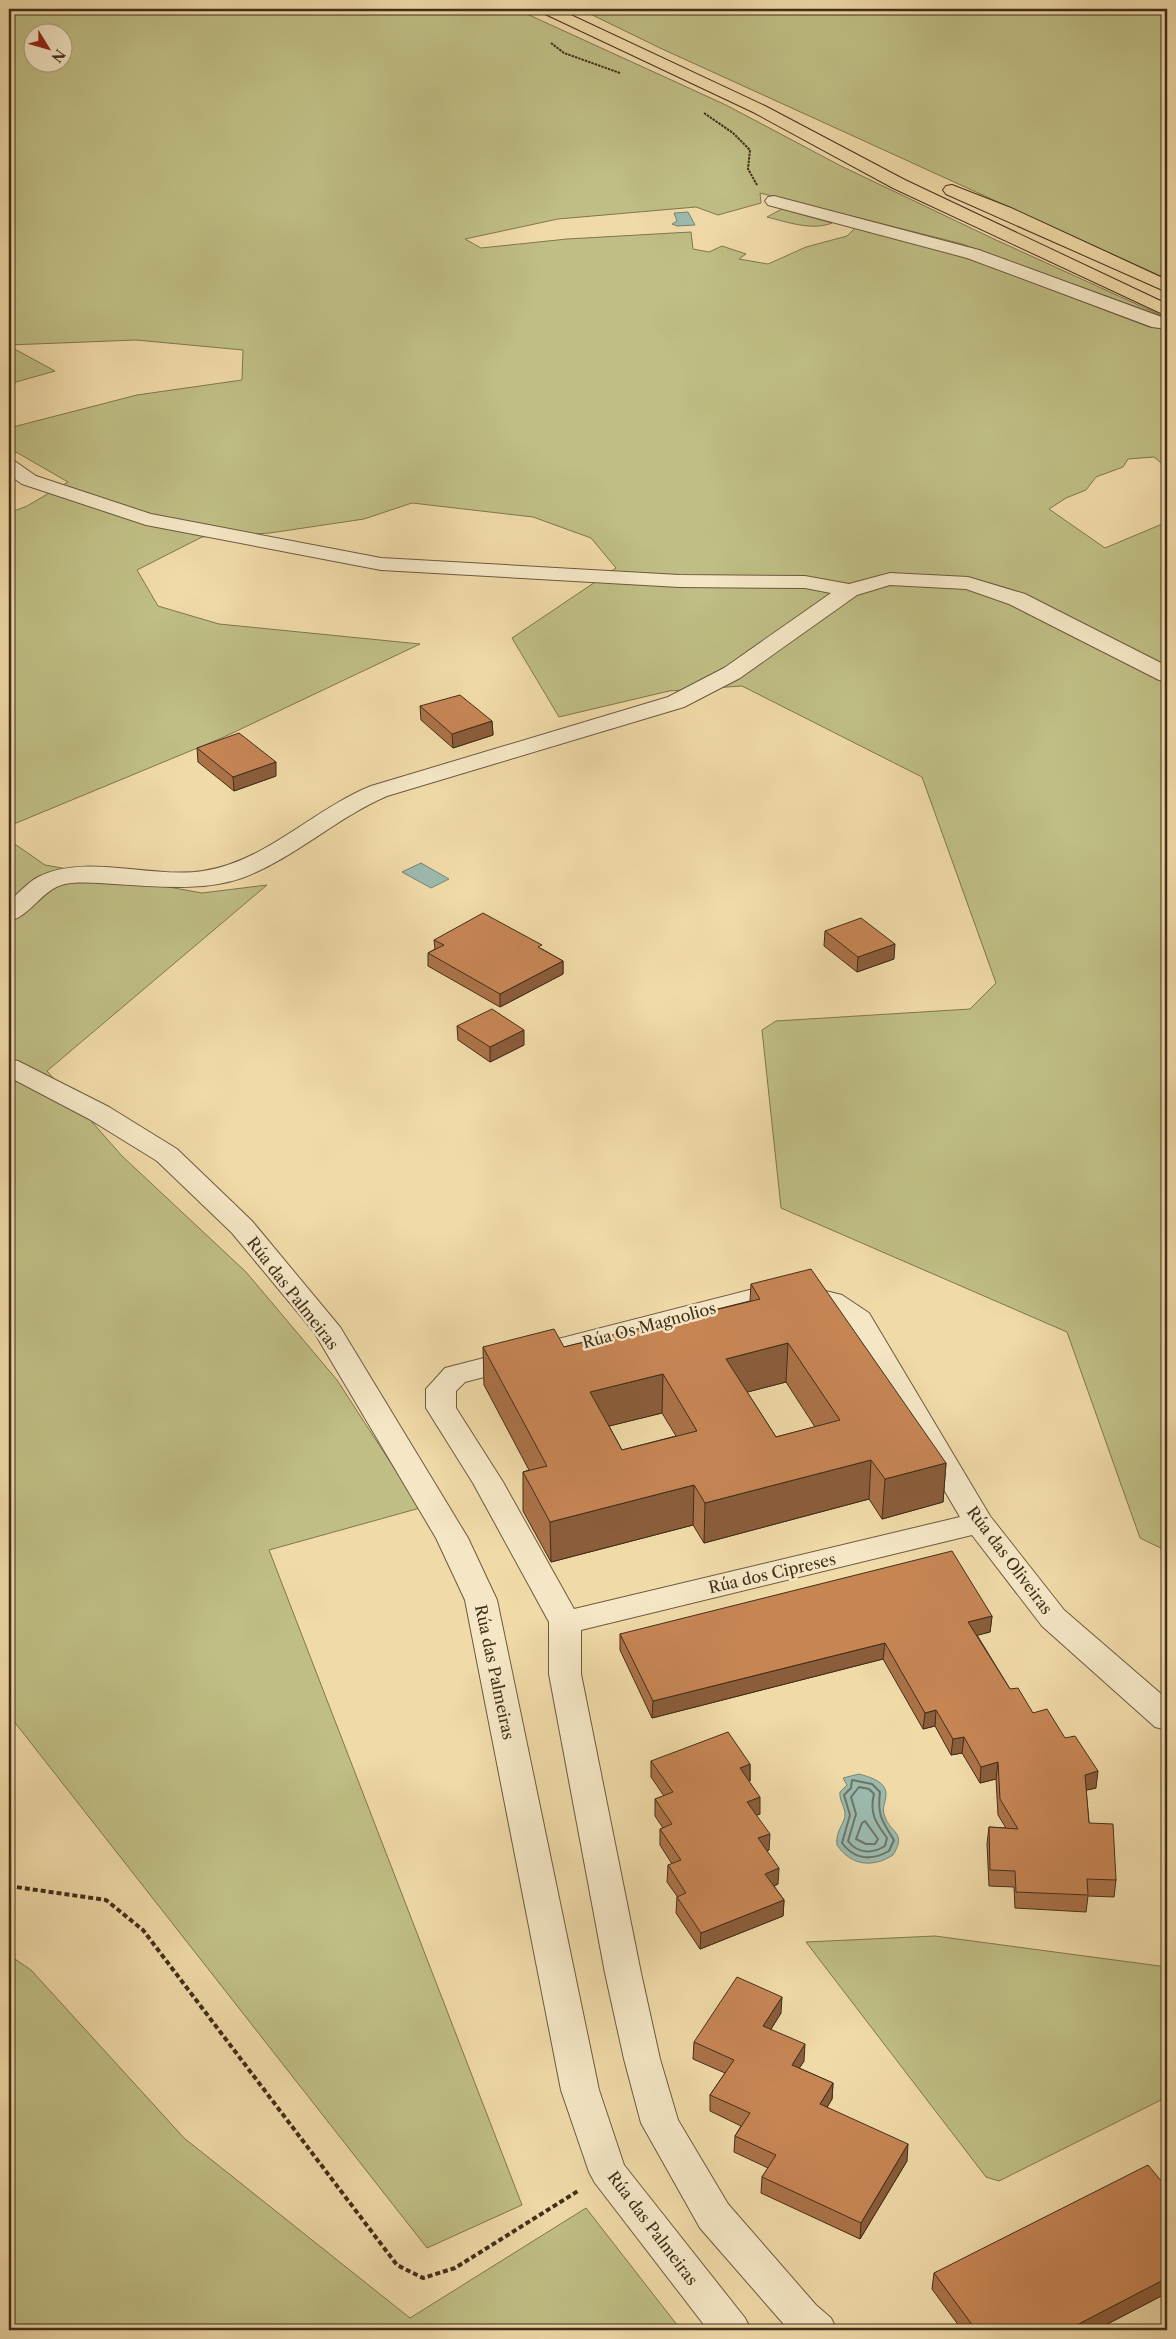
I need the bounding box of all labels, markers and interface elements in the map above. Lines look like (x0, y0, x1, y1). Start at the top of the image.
north arrow (22, 22, 72, 72)
text: N (48, 46, 69, 66)
street label: Rúa das Palmeiras (243, 1233, 343, 1353)
street label: Rúa Os Magnolios (580, 1298, 718, 1352)
street label: Rúa das Oliveiras (963, 1502, 1057, 1618)
street label: Rúa dos Cipreses (706, 1549, 838, 1597)
street label: Rúa das Palmeiras (471, 1603, 519, 1741)
street label: Rúa das Palmeiras (604, 2167, 702, 2289)

